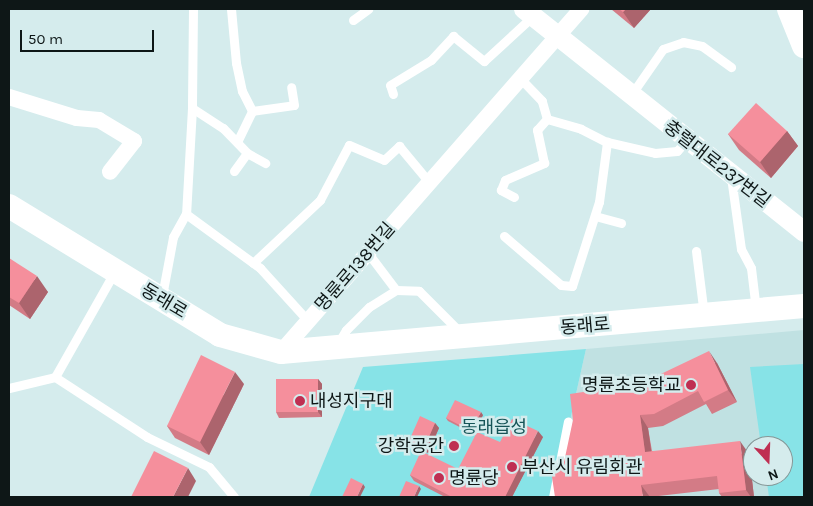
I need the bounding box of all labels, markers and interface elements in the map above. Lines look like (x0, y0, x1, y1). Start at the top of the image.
scale bar (22, 20, 156, 52)
text: 50 m (28, 30, 63, 48)
street label: 충렬대로237번길 (660, 116, 774, 212)
street label: 명륜로138번길 (311, 218, 399, 316)
street label: 동래로 (137, 279, 191, 323)
street label: 동래로 (559, 313, 611, 339)
place label: 명륜초등학교 (582, 374, 681, 396)
marker: 명륜초등학교 (685, 379, 697, 391)
place label: 내성지구대 (310, 390, 393, 412)
marker: 내성지구대 (294, 395, 306, 407)
park label: 동래읍성 (461, 416, 527, 438)
place label: 강학공간 (378, 435, 444, 457)
north arrow (743, 436, 793, 486)
marker: 강학공간 (448, 440, 460, 452)
place label: 부산시 유림회관 (522, 456, 642, 478)
marker: 부산시 유림회관 (506, 461, 518, 473)
text: N (765, 465, 781, 484)
place label: 명륜당 (449, 467, 499, 489)
marker: 명륜당 (433, 472, 445, 484)

